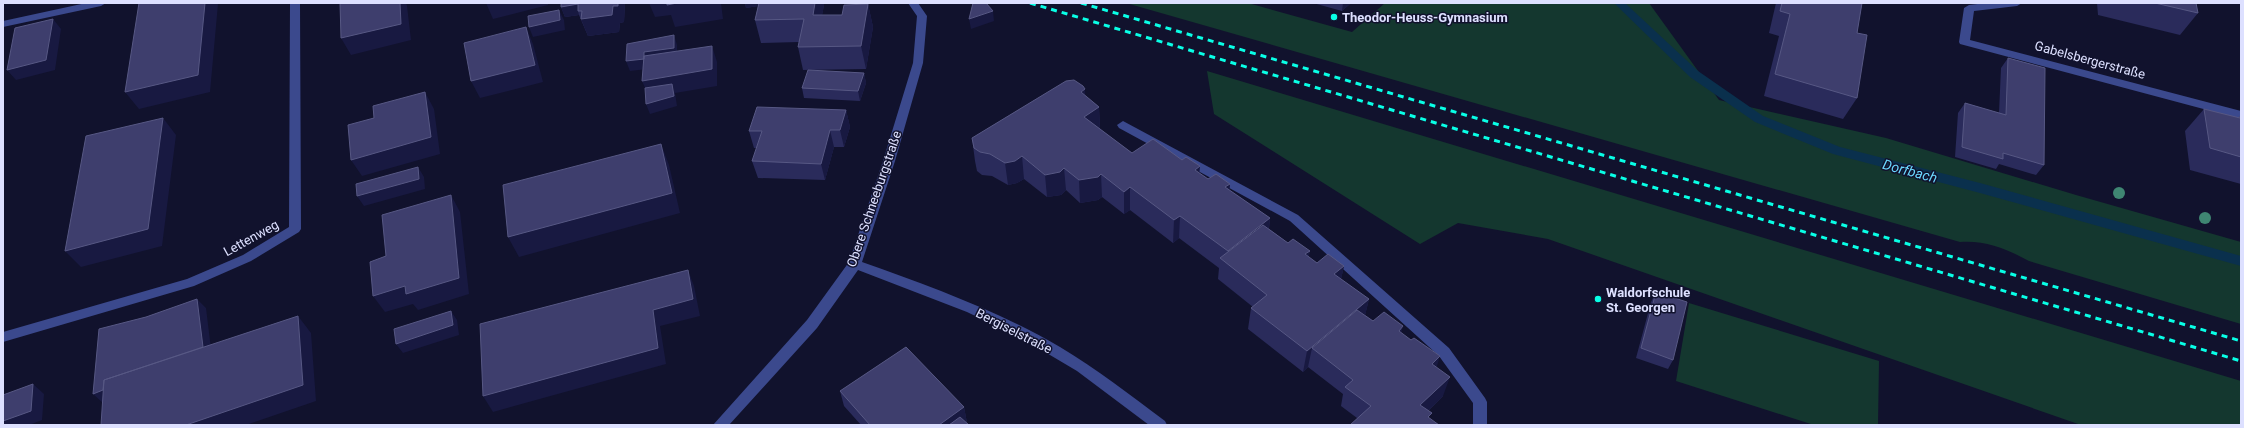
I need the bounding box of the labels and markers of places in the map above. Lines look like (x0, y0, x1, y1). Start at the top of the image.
place label: Theodor-Heuss-Gymnasium (1342, 10, 1508, 25)
marker: Theodor-Heuss-Gymnasium (1329, 12, 1339, 22)
place label: Waldorfschule St. Georgen (1606, 285, 1690, 315)
marker: Waldorfschule St. Georgen (1593, 294, 1603, 304)

